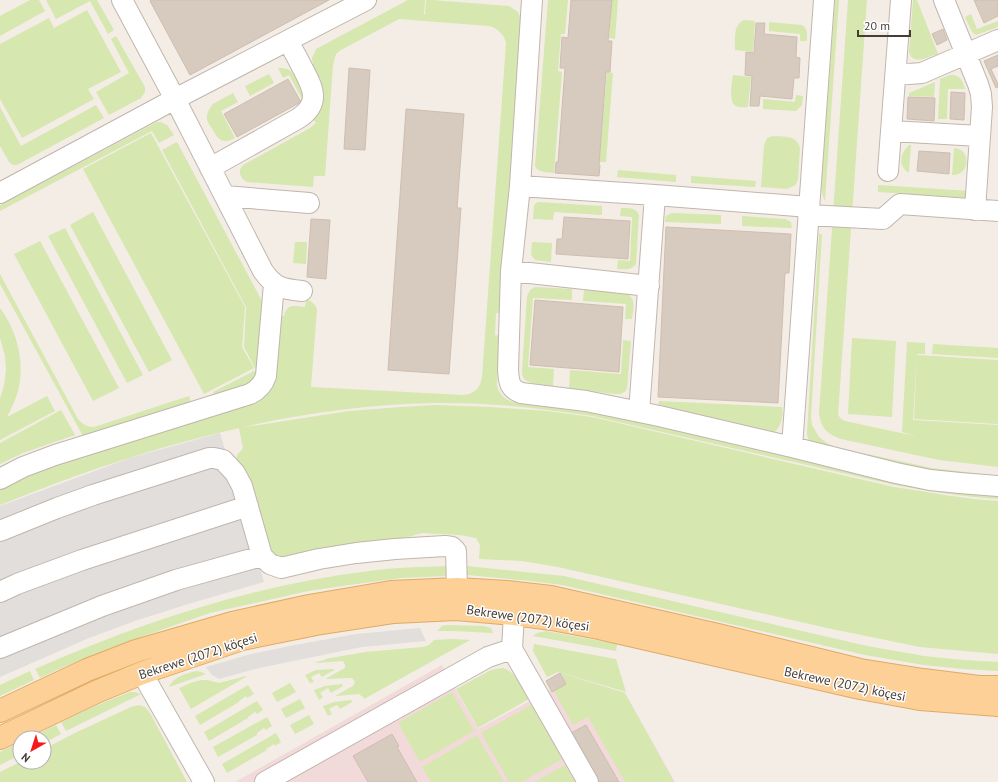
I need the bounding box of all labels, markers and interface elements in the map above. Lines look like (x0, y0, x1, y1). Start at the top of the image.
scale bar (858, 12, 910, 38)
text: 20 m (864, 18, 890, 33)
street label: Bekrewe (2072) köçesi (465, 601, 591, 635)
street label: Bekrewe (2072) köçesi (136, 629, 260, 683)
street label: Bekrewe (2072) köçesi (783, 663, 907, 705)
north arrow (12, 730, 52, 770)
text: N (18, 750, 33, 765)

